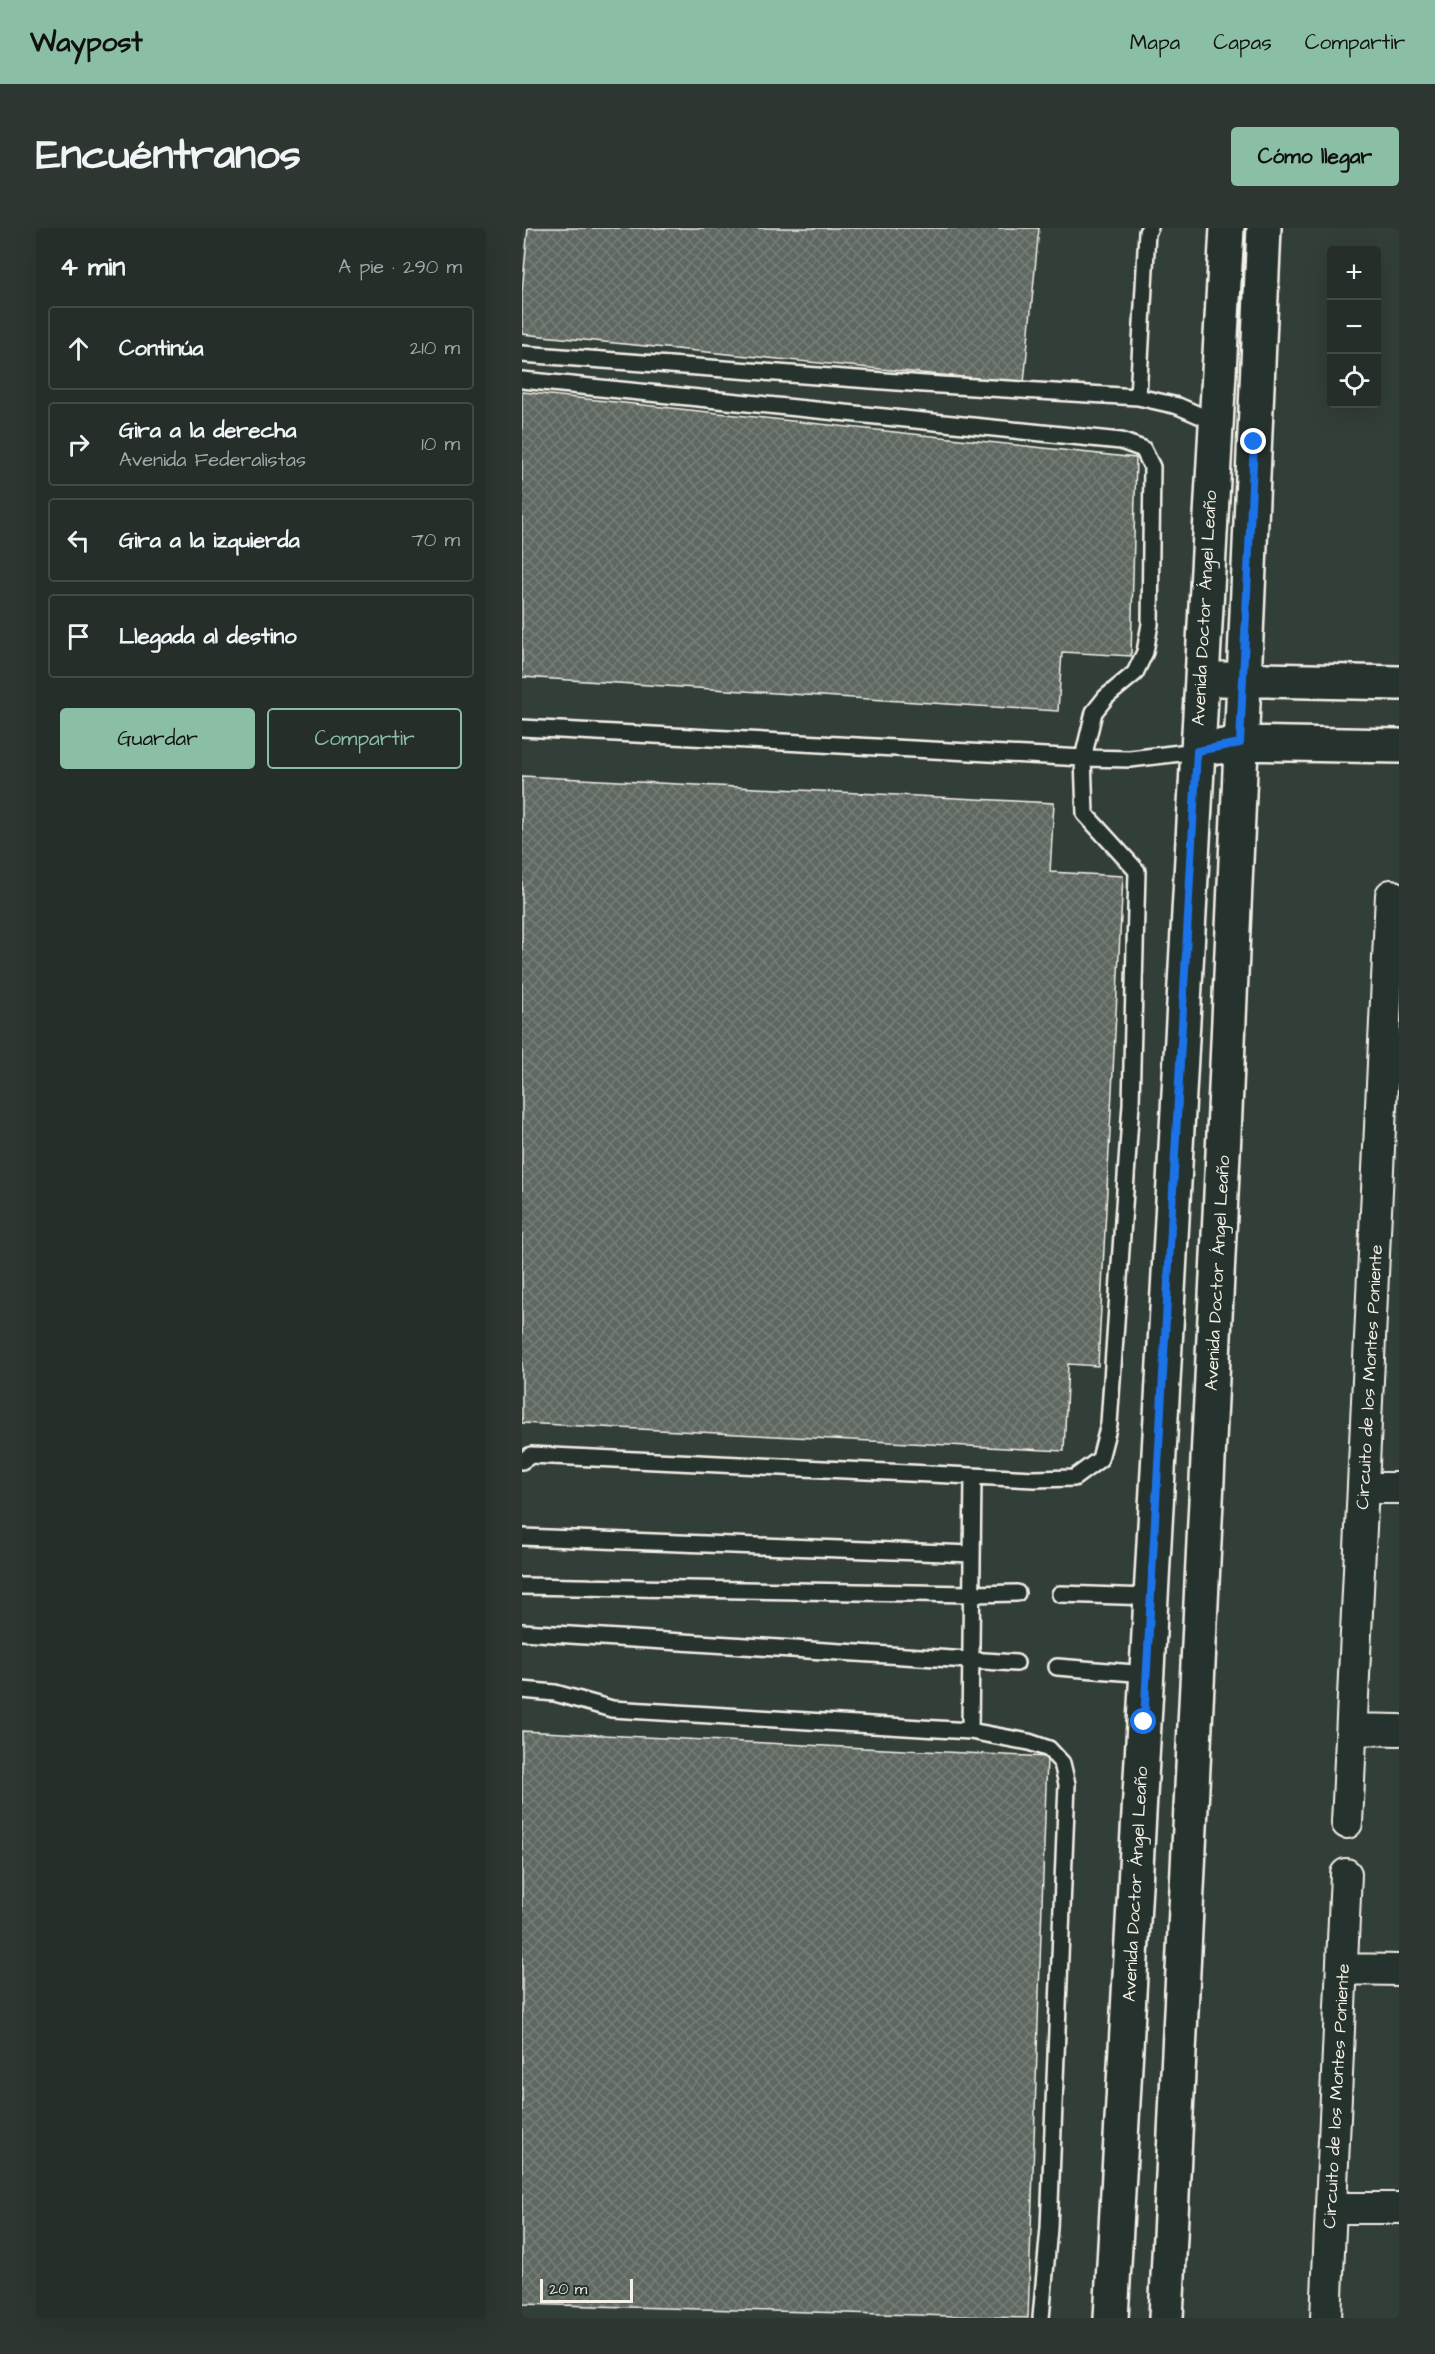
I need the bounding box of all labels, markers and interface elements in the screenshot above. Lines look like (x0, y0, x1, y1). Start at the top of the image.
text: Waypost (30, 23, 143, 62)
text: Mapa (1130, 28, 1180, 57)
text: Capas (1213, 28, 1272, 57)
text: Compartir (1305, 28, 1405, 57)
text: Encuéntranos (36, 127, 301, 185)
button: Cómo llegar (1231, 127, 1399, 186)
map controls (1327, 246, 1381, 408)
button: + (1327, 246, 1381, 300)
text: 4 min (60, 249, 125, 285)
text: A pie · 290 m (338, 253, 462, 281)
button: − (1327, 300, 1381, 354)
icon: ahead (62, 332, 95, 365)
text: Continúa (119, 333, 204, 364)
text: 210 m (410, 334, 460, 362)
button: locate (1327, 354, 1381, 408)
text: Gira a la derecha (119, 415, 296, 446)
icon: right (62, 428, 95, 461)
route end (1240, 428, 1266, 454)
text: 10 m (421, 430, 460, 458)
text: Avenida Federalistas (119, 446, 306, 474)
street label: Avenida Doctor Ángel Leaño (1186, 490, 1224, 726)
icon: left (62, 524, 95, 557)
text: Gira a la izquierda (119, 525, 300, 556)
text: 70 m (412, 526, 460, 554)
icon: arrive (62, 620, 95, 653)
text: Llegada al destino (119, 621, 297, 652)
button: Guardar (60, 708, 255, 769)
button: Compartir (267, 708, 462, 769)
street label: Avenida Doctor Ángel Leaño (1199, 1155, 1237, 1391)
street label: Circuito de los Montes Poniente (1350, 1244, 1389, 1510)
route start (1130, 1708, 1156, 1734)
street label: Avenida Doctor Ángel Leaño (1117, 1766, 1155, 2002)
street label: Circuito de los Montes Poniente (1317, 1963, 1356, 2229)
scale bar (540, 2276, 633, 2304)
text: 20 m (549, 2278, 587, 2300)

